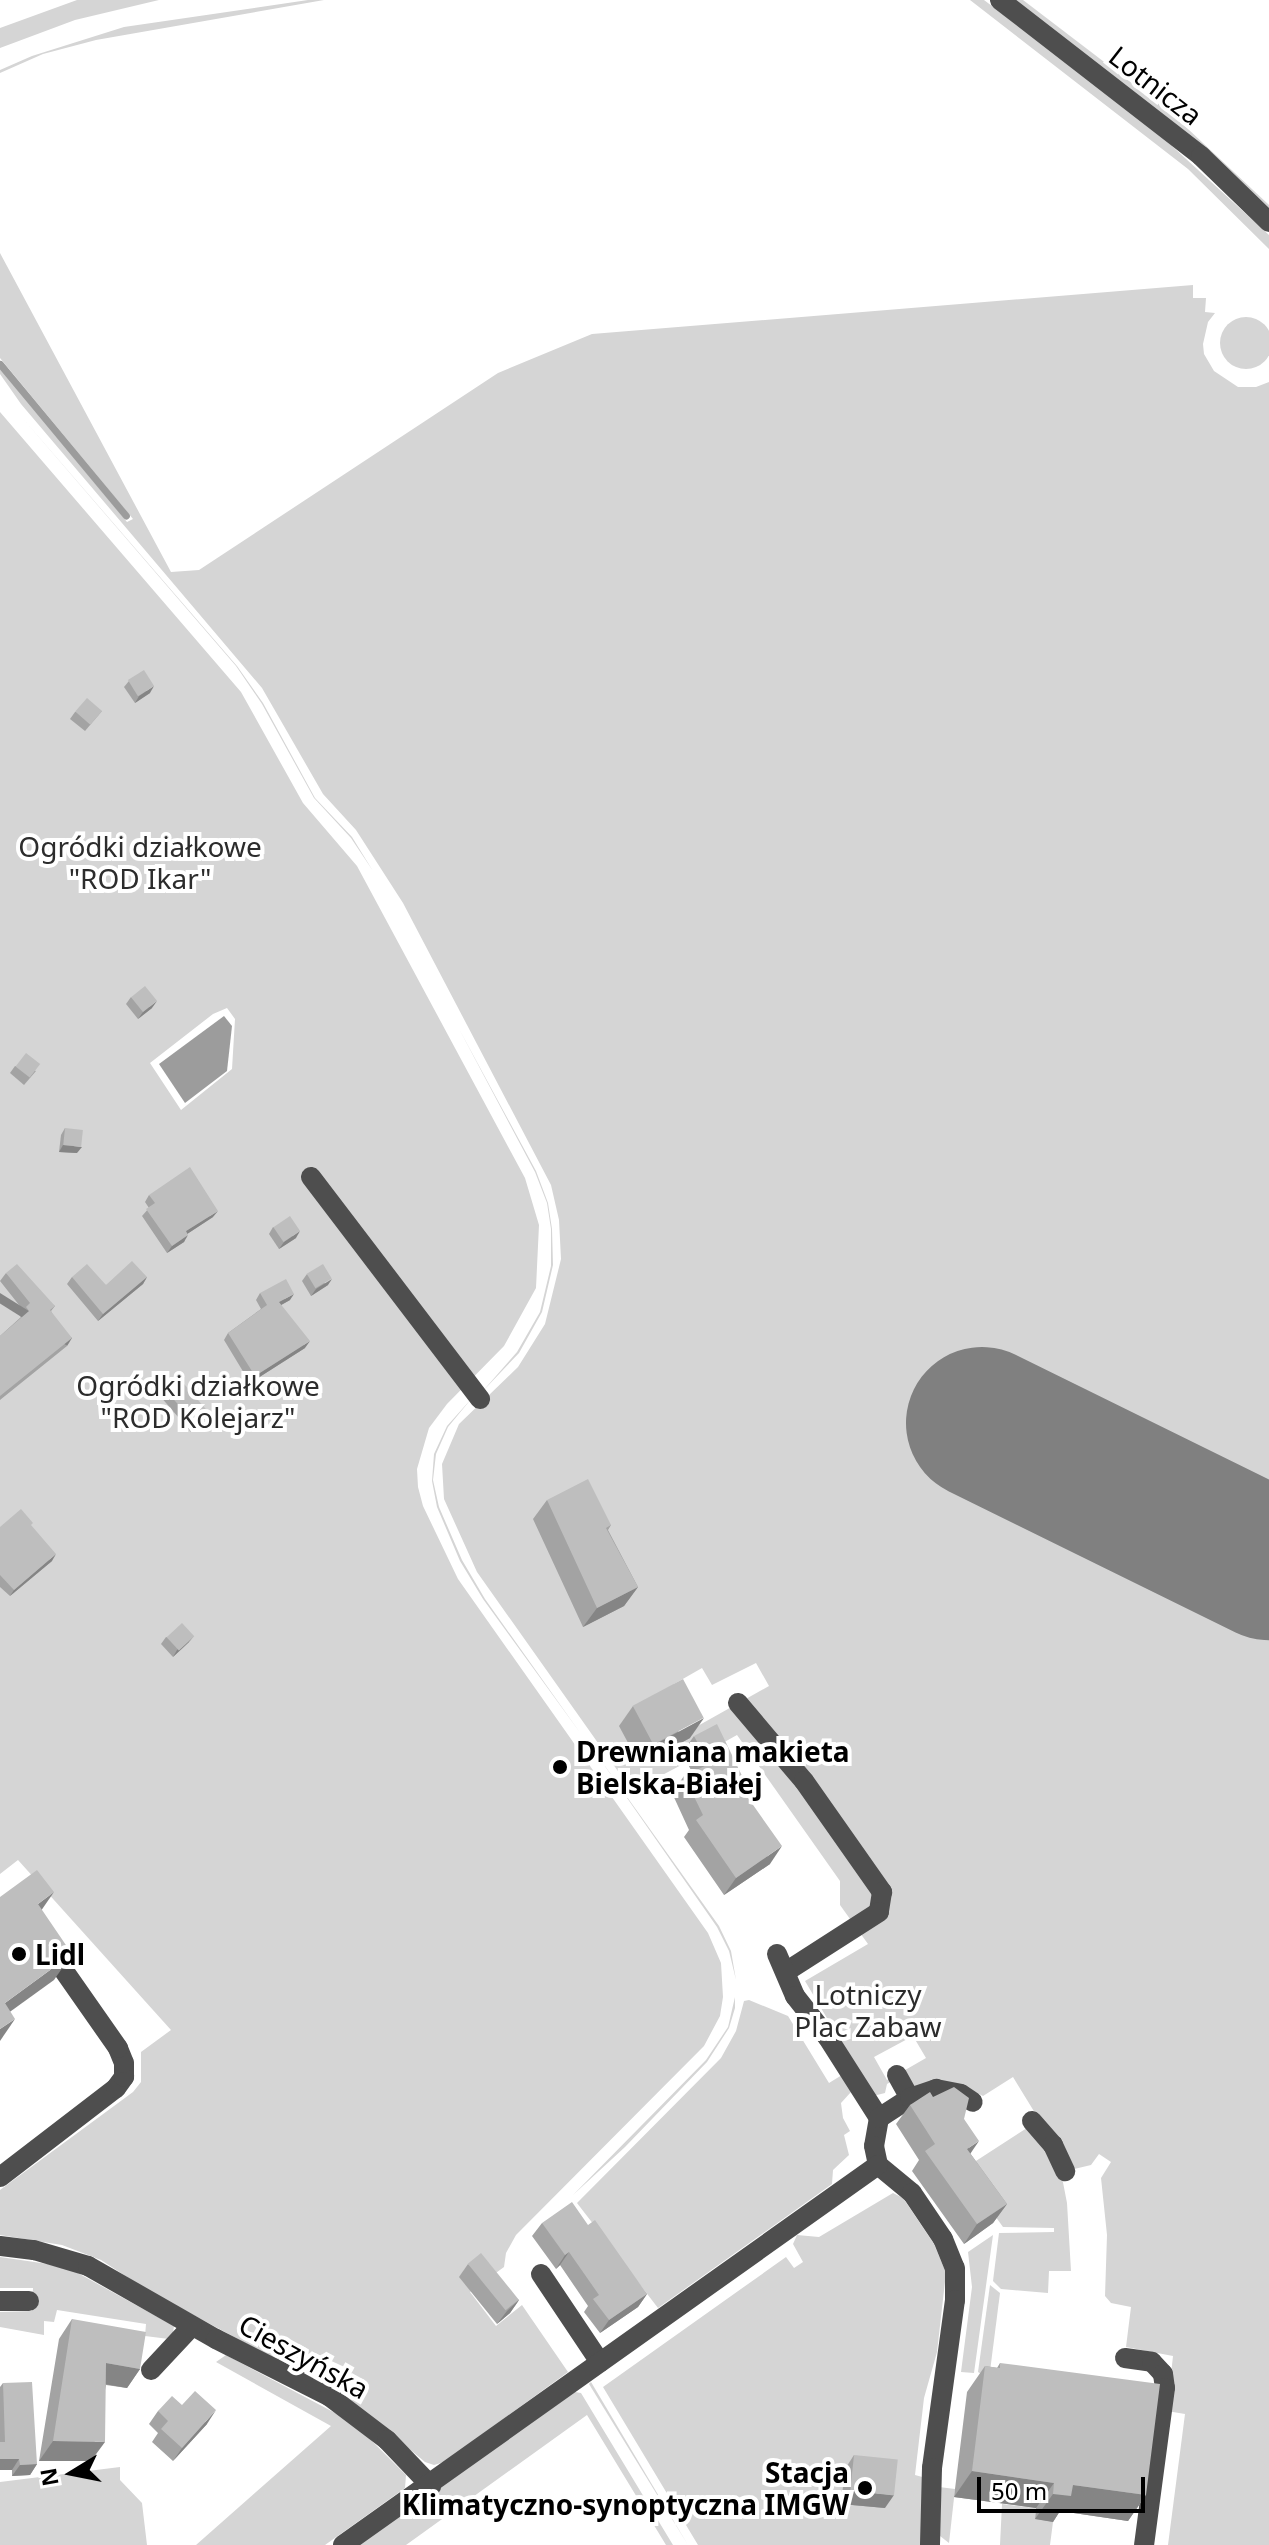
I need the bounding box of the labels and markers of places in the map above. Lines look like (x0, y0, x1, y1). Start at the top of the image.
place label: Drewniana makieta Bielska-Białej (576, 1734, 850, 1800)
marker: Drewniana makieta Bielska-Białej (551, 1758, 569, 1776)
place label: Lidl (35, 1937, 85, 1971)
marker: Lidl (10, 1945, 28, 1963)
place label: Stacja Klimatyczno-synoptyczna IMGW (402, 2455, 849, 2521)
marker: Stacja Klimatyczno-synoptyczna IMGW (856, 2479, 874, 2497)

